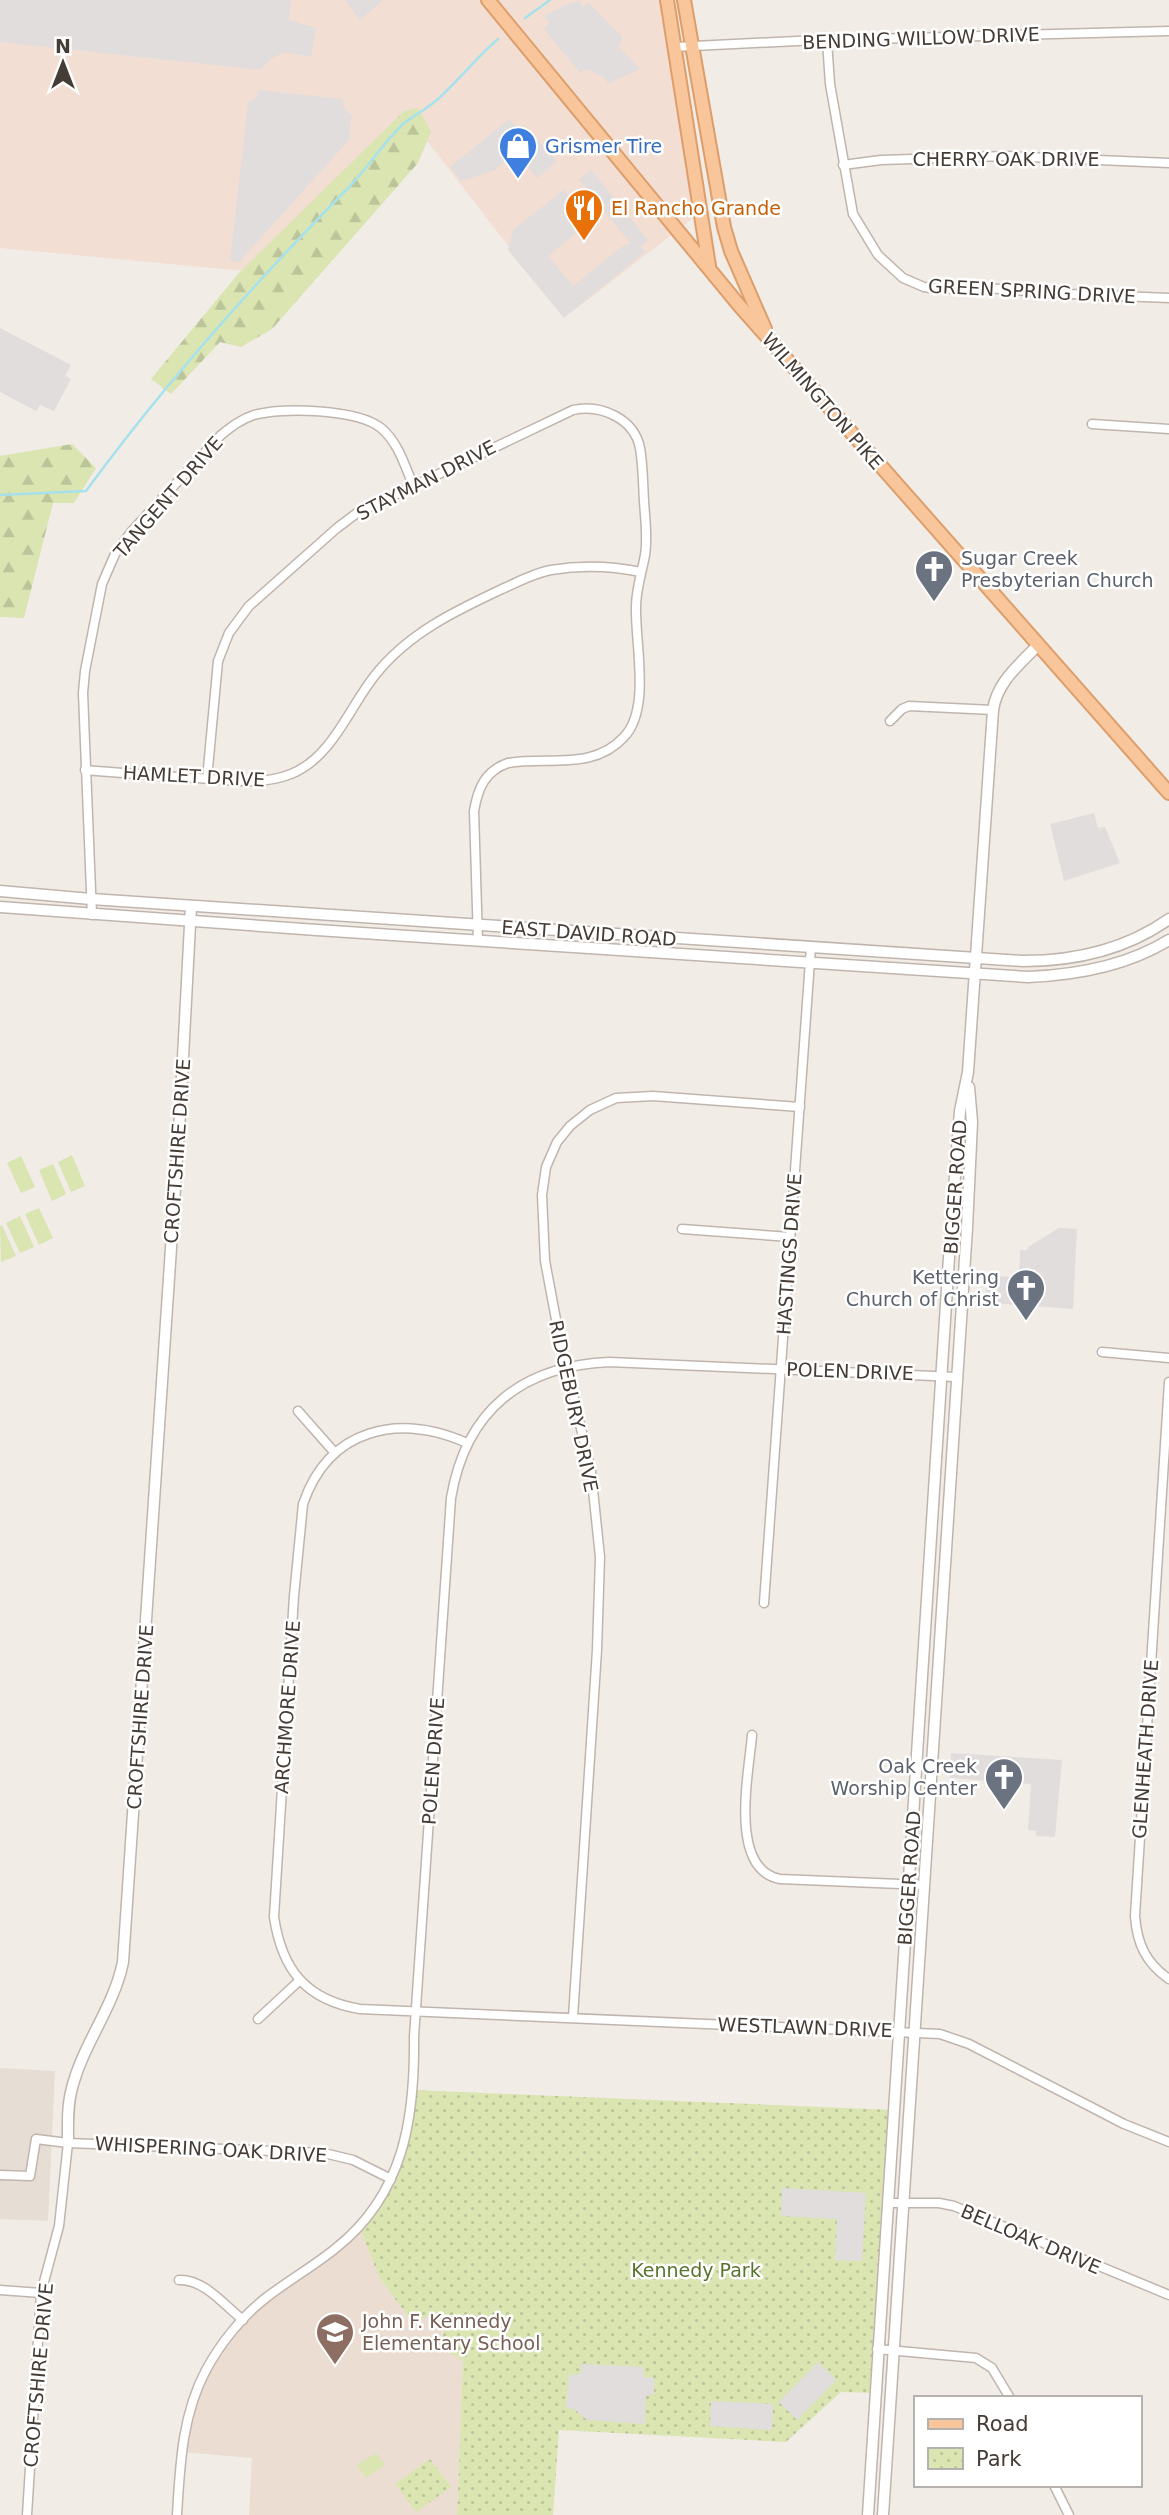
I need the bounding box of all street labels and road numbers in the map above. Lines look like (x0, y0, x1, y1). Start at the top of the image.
street label: BENDING WILLOW DRIVE (802, 23, 1040, 53)
street label: CHERRY OAK DRIVE (913, 148, 1099, 170)
street label: GREEN SPRING DRIVE (928, 275, 1136, 307)
street label: WILMINGTON PIKE (758, 328, 888, 474)
street label: TANGENT DRIVE (108, 432, 227, 563)
street label: STAYMAN DRIVE (353, 435, 499, 525)
street label: HAMLET DRIVE (122, 761, 266, 791)
street label: EAST DAVID ROAD (501, 916, 677, 950)
street label: CROFTSHIRE DRIVE (160, 1058, 194, 1244)
street label: BIGGER ROAD (939, 1119, 971, 1255)
street label: HASTINGS DRIVE (772, 1172, 806, 1336)
street label: RIDGEBURY DRIVE (545, 1318, 603, 1494)
street label: POLEN DRIVE (786, 1358, 914, 1384)
street label: ARCHMORE DRIVE (270, 1620, 304, 1794)
street label: CROFTSHIRE DRIVE (123, 1624, 157, 1810)
street label: GLENHEATH DRIVE (1128, 1659, 1162, 1839)
street label: POLEN DRIVE (418, 1697, 448, 1825)
street label: BIGGER ROAD (893, 1810, 925, 1946)
street label: WESTLAWN DRIVE (717, 2013, 893, 2041)
street label: WHISPERING OAK DRIVE (94, 2132, 328, 2166)
street label: BELLOAK DRIVE (958, 2200, 1104, 2278)
street label: CROFTSHIRE DRIVE (19, 2282, 57, 2468)

